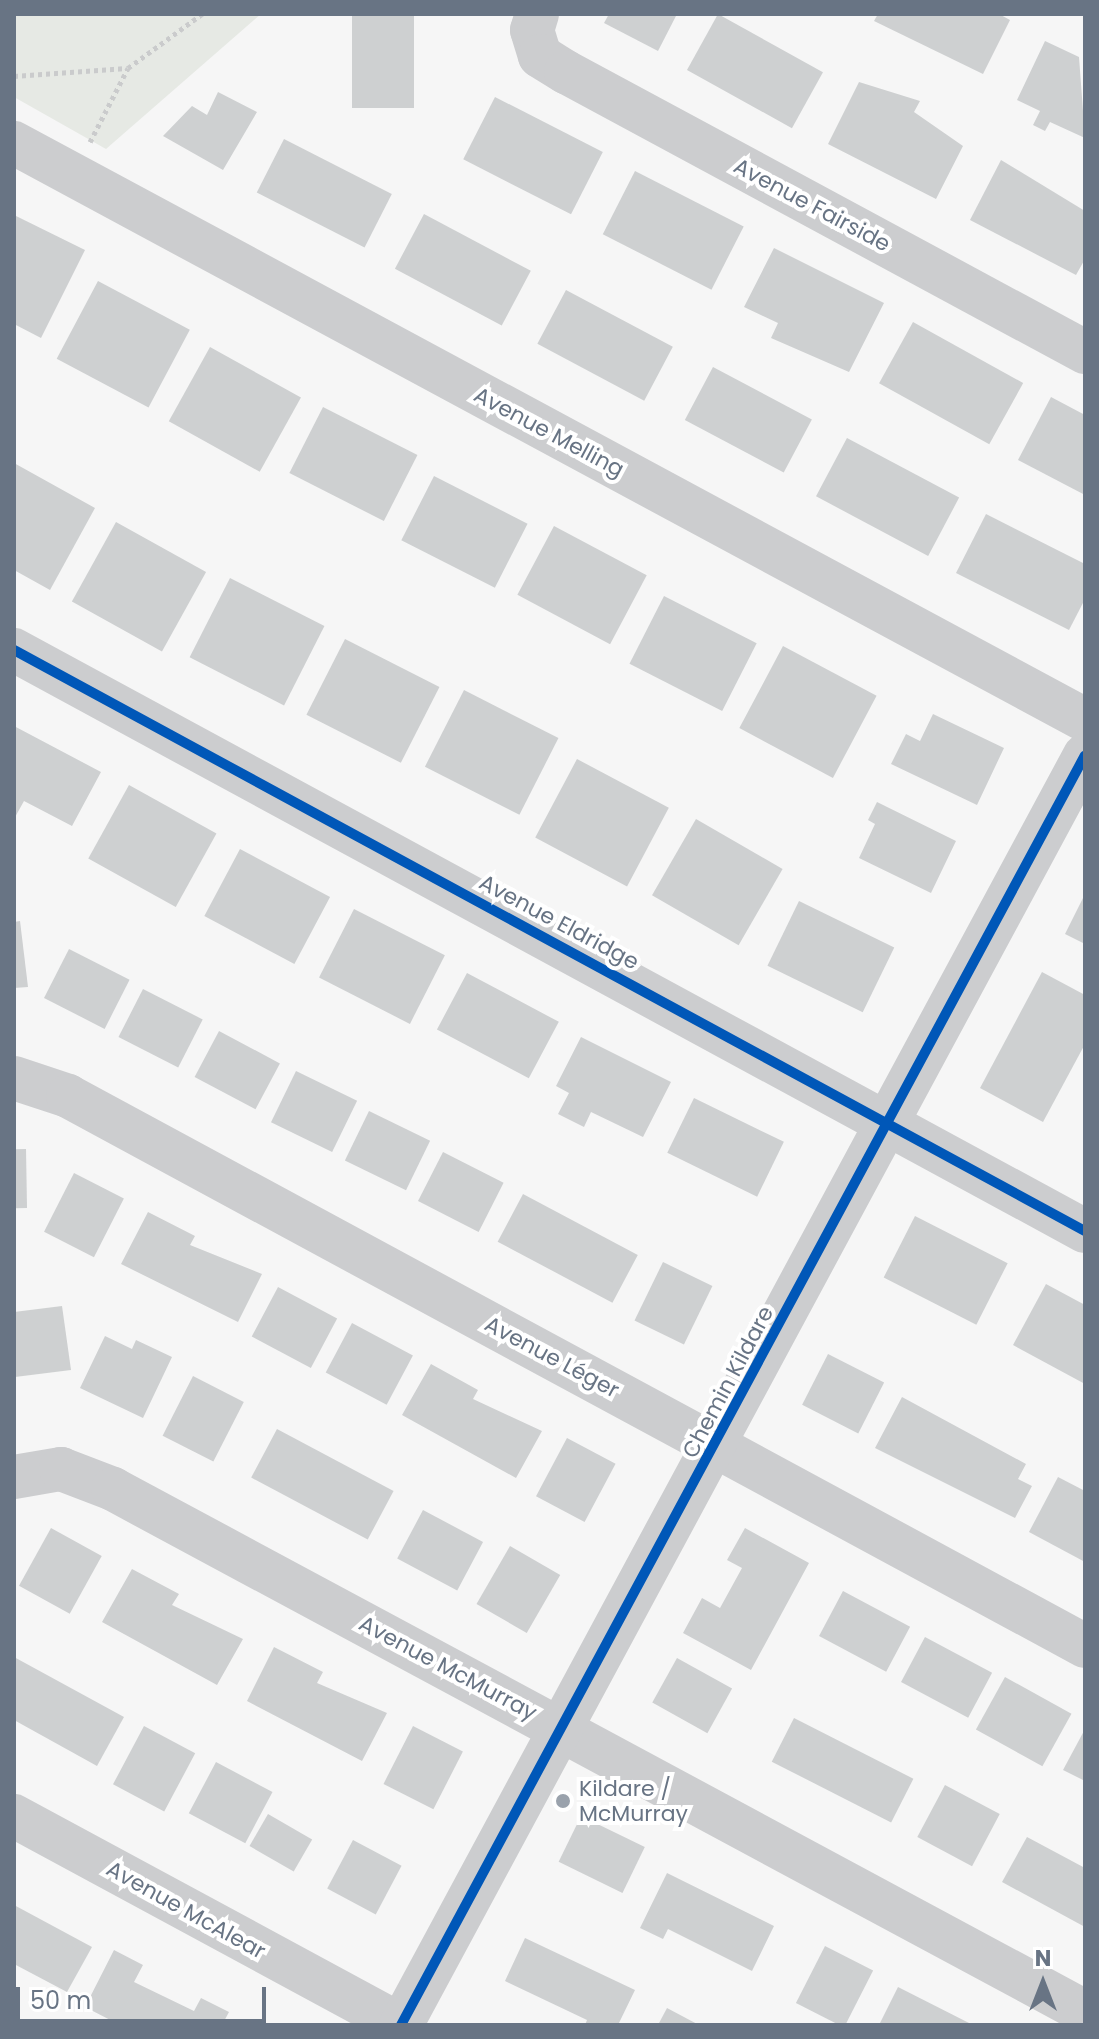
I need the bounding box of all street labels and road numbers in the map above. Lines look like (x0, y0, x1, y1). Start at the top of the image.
street label: Avenue Fairside (729, 153, 895, 257)
street label: Avenue Melling (469, 381, 629, 483)
street label: Avenue Eldridge (475, 869, 643, 975)
street label: Chemin Kildare (677, 1301, 779, 1463)
street label: Avenue Léger (480, 1311, 624, 1403)
street label: Avenue McMurray (355, 1610, 541, 1726)
street label: Avenue McAlear (102, 1855, 270, 1965)

